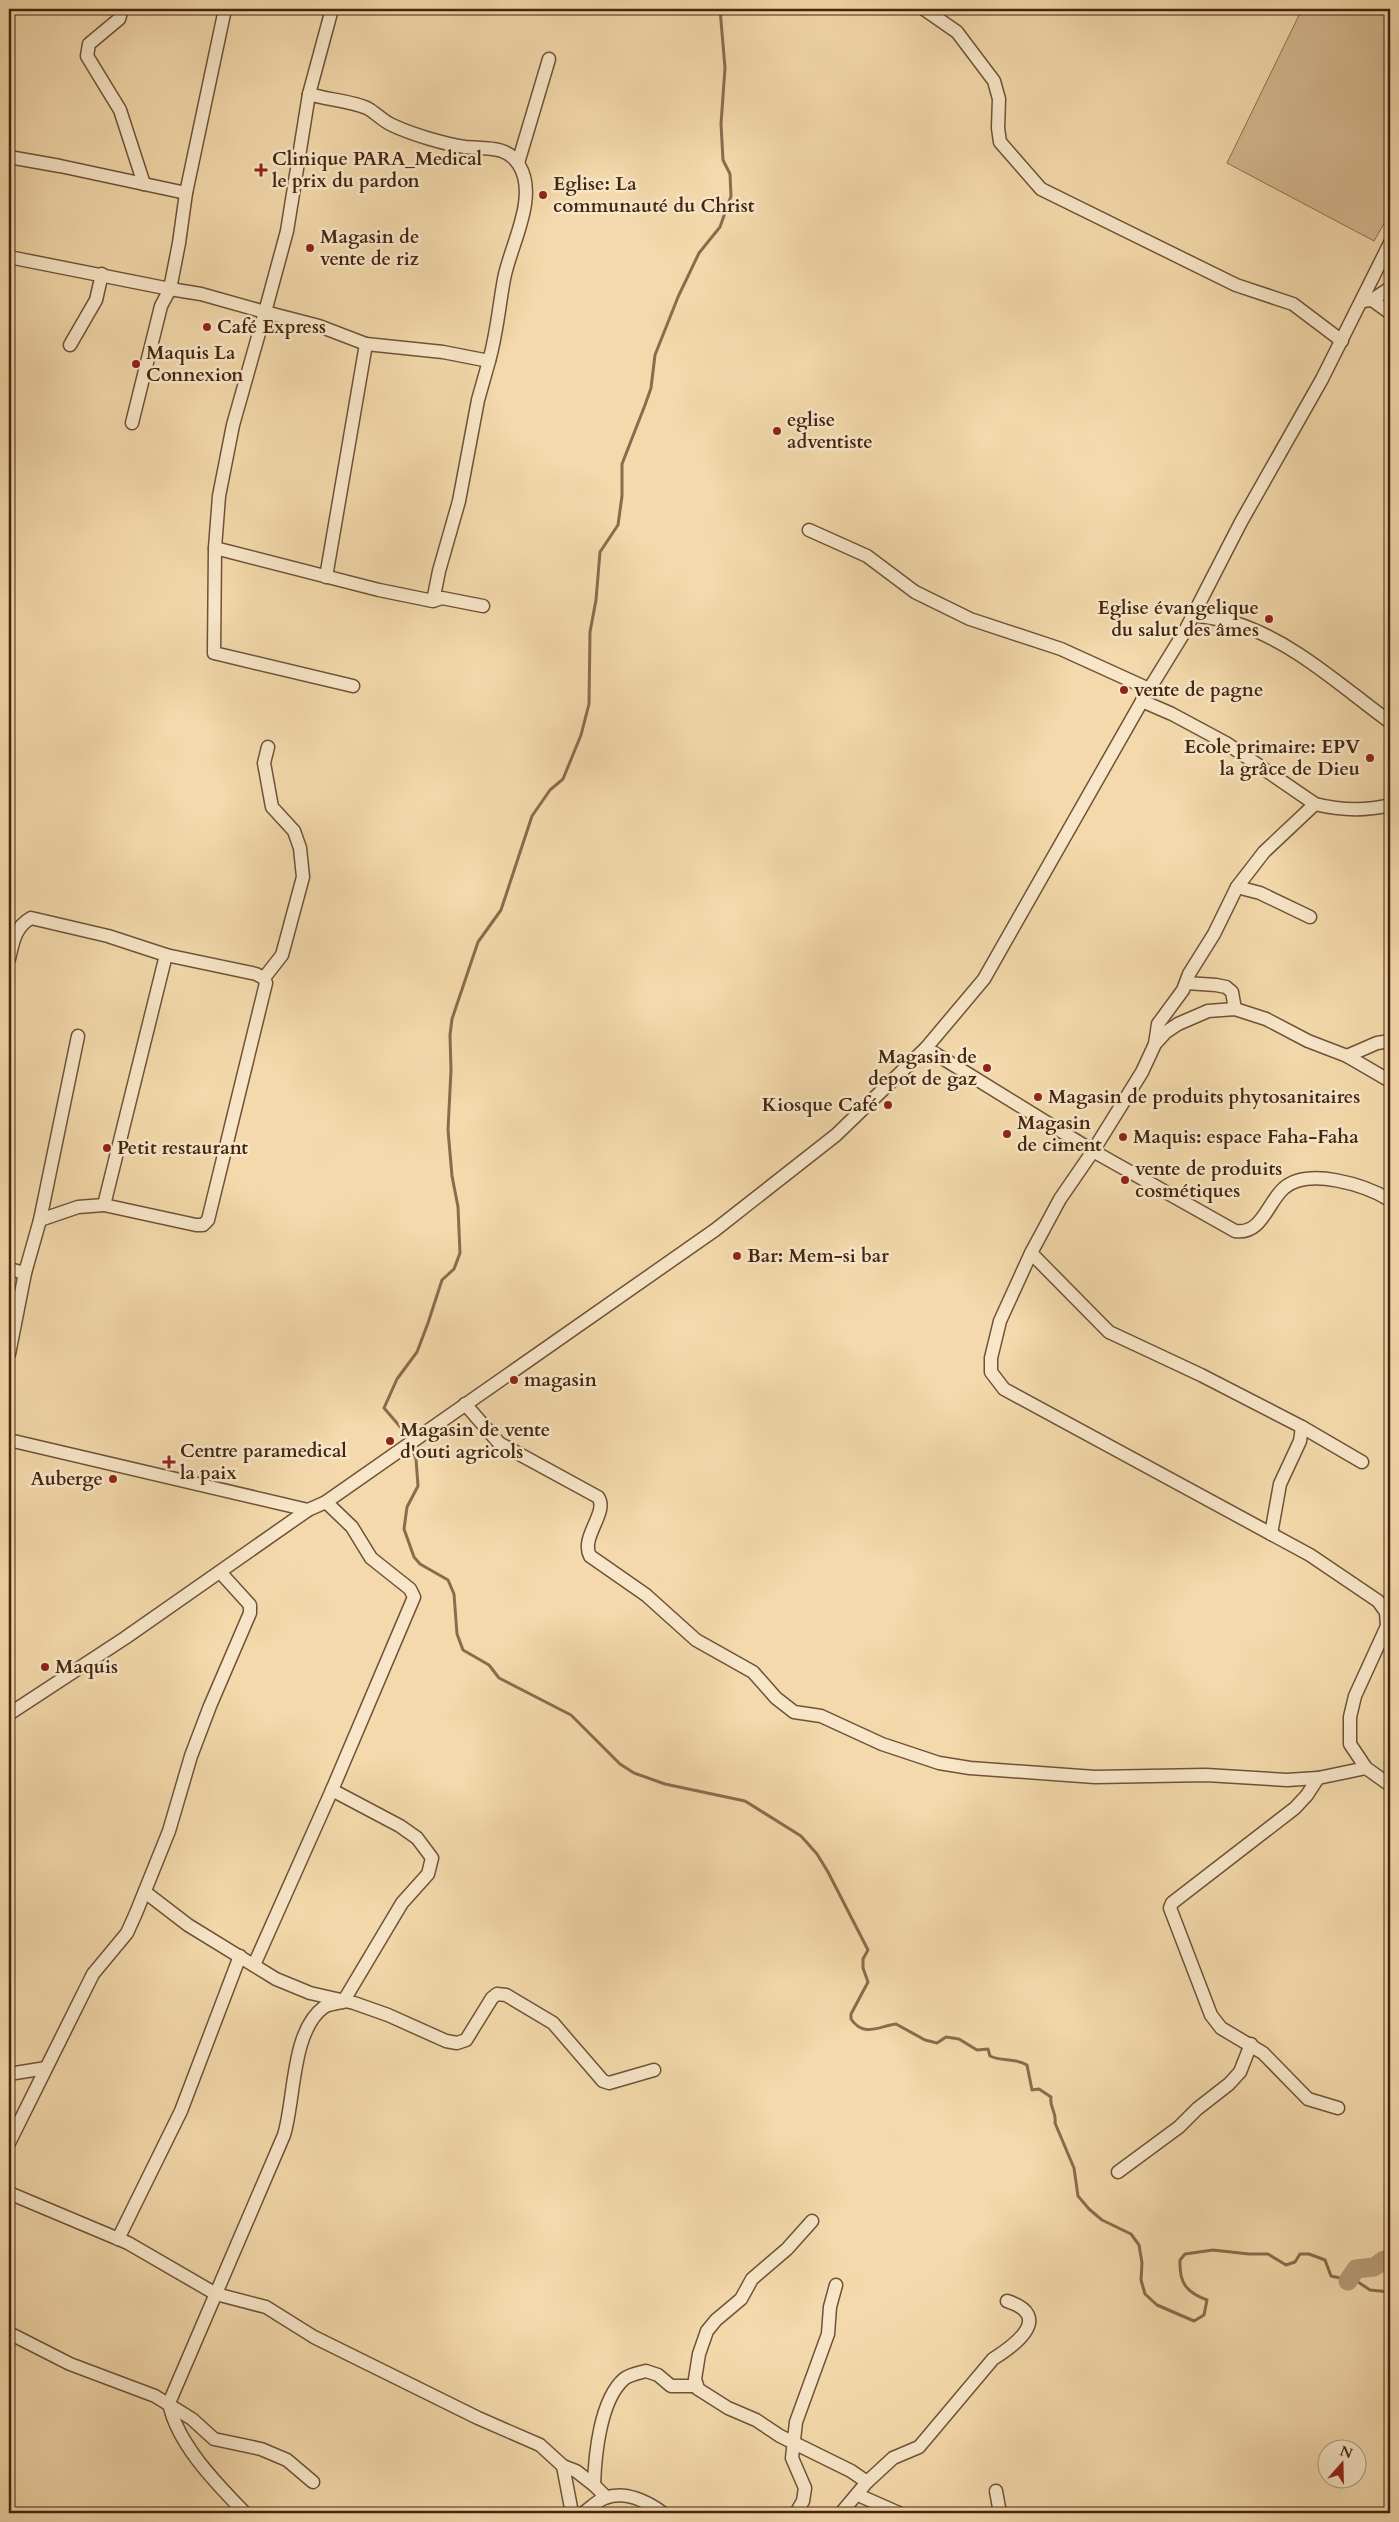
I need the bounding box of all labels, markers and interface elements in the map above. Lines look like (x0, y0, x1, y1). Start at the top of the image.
place label: Clinique PARA_Medical le prix du pardon (272, 146, 483, 194)
marker: Clinique PARA_Medical le prix du pardon (254, 163, 268, 177)
place label: Eglise: La communauté du Christ (553, 171, 755, 219)
marker: Eglise: La communauté du Christ (537, 189, 549, 201)
place label: Magasin de vente de riz (320, 224, 420, 272)
marker: Magasin de vente de riz (304, 242, 316, 254)
place label: Café Express (217, 314, 326, 340)
marker: Café Express (201, 321, 213, 333)
place label: Maquis La Connexion (146, 340, 244, 388)
marker: Maquis La Connexion (130, 358, 142, 370)
place label: eglise adventiste (787, 407, 873, 455)
marker: eglise adventiste (771, 425, 783, 437)
place label: Eglise évangelique du salut des âmes (1097, 595, 1259, 643)
marker: Eglise évangelique du salut des âmes (1263, 613, 1275, 625)
place label: vente de pagne (1134, 677, 1263, 703)
marker: vente de pagne (1118, 684, 1130, 696)
place label: Ecole primaire: EPV la grâce de Dieu (1184, 734, 1360, 782)
marker: Ecole primaire: EPV la grâce de Dieu (1364, 752, 1376, 764)
place label: Magasin de depot de gaz (868, 1044, 978, 1092)
marker: Magasin de depot de gaz (981, 1062, 993, 1074)
place label: Magasin de produits phytosanitaires (1048, 1084, 1360, 1110)
marker: Magasin de produits phytosanitaires (1032, 1091, 1044, 1103)
place label: Kiosque Café (762, 1092, 878, 1118)
marker: Kiosque Café (882, 1099, 894, 1111)
place label: Magasin de ciment (1017, 1110, 1102, 1158)
place label: Maquis: espace Faha-Faha (1133, 1124, 1359, 1150)
marker: Magasin de ciment (1001, 1128, 1013, 1140)
marker: Maquis: espace Faha-Faha (1117, 1131, 1129, 1143)
place label: Petit restaurant (117, 1135, 248, 1161)
marker: Petit restaurant (101, 1142, 113, 1154)
place label: vente de produits cosmétiques (1135, 1156, 1282, 1204)
marker: vente de produits cosmétiques (1119, 1174, 1131, 1186)
place label: Bar: Mem-si bar (747, 1243, 889, 1269)
marker: Bar: Mem-si bar (731, 1250, 743, 1262)
place label: magasin (524, 1367, 598, 1393)
marker: magasin (508, 1374, 520, 1386)
place label: Magasin de vente d'outi agricols (400, 1417, 550, 1465)
marker: Magasin de vente d'outi agricols (384, 1435, 396, 1447)
place label: Centre paramedical la paix (180, 1438, 347, 1486)
marker: Centre paramedical la paix (162, 1455, 176, 1469)
place label: Auberge (30, 1466, 103, 1492)
marker: Auberge (107, 1473, 119, 1485)
place label: Maquis (55, 1654, 118, 1680)
marker: Maquis (39, 1661, 51, 1673)
north arrow (1316, 2440, 1366, 2490)
text: N (1337, 2441, 1355, 2463)

